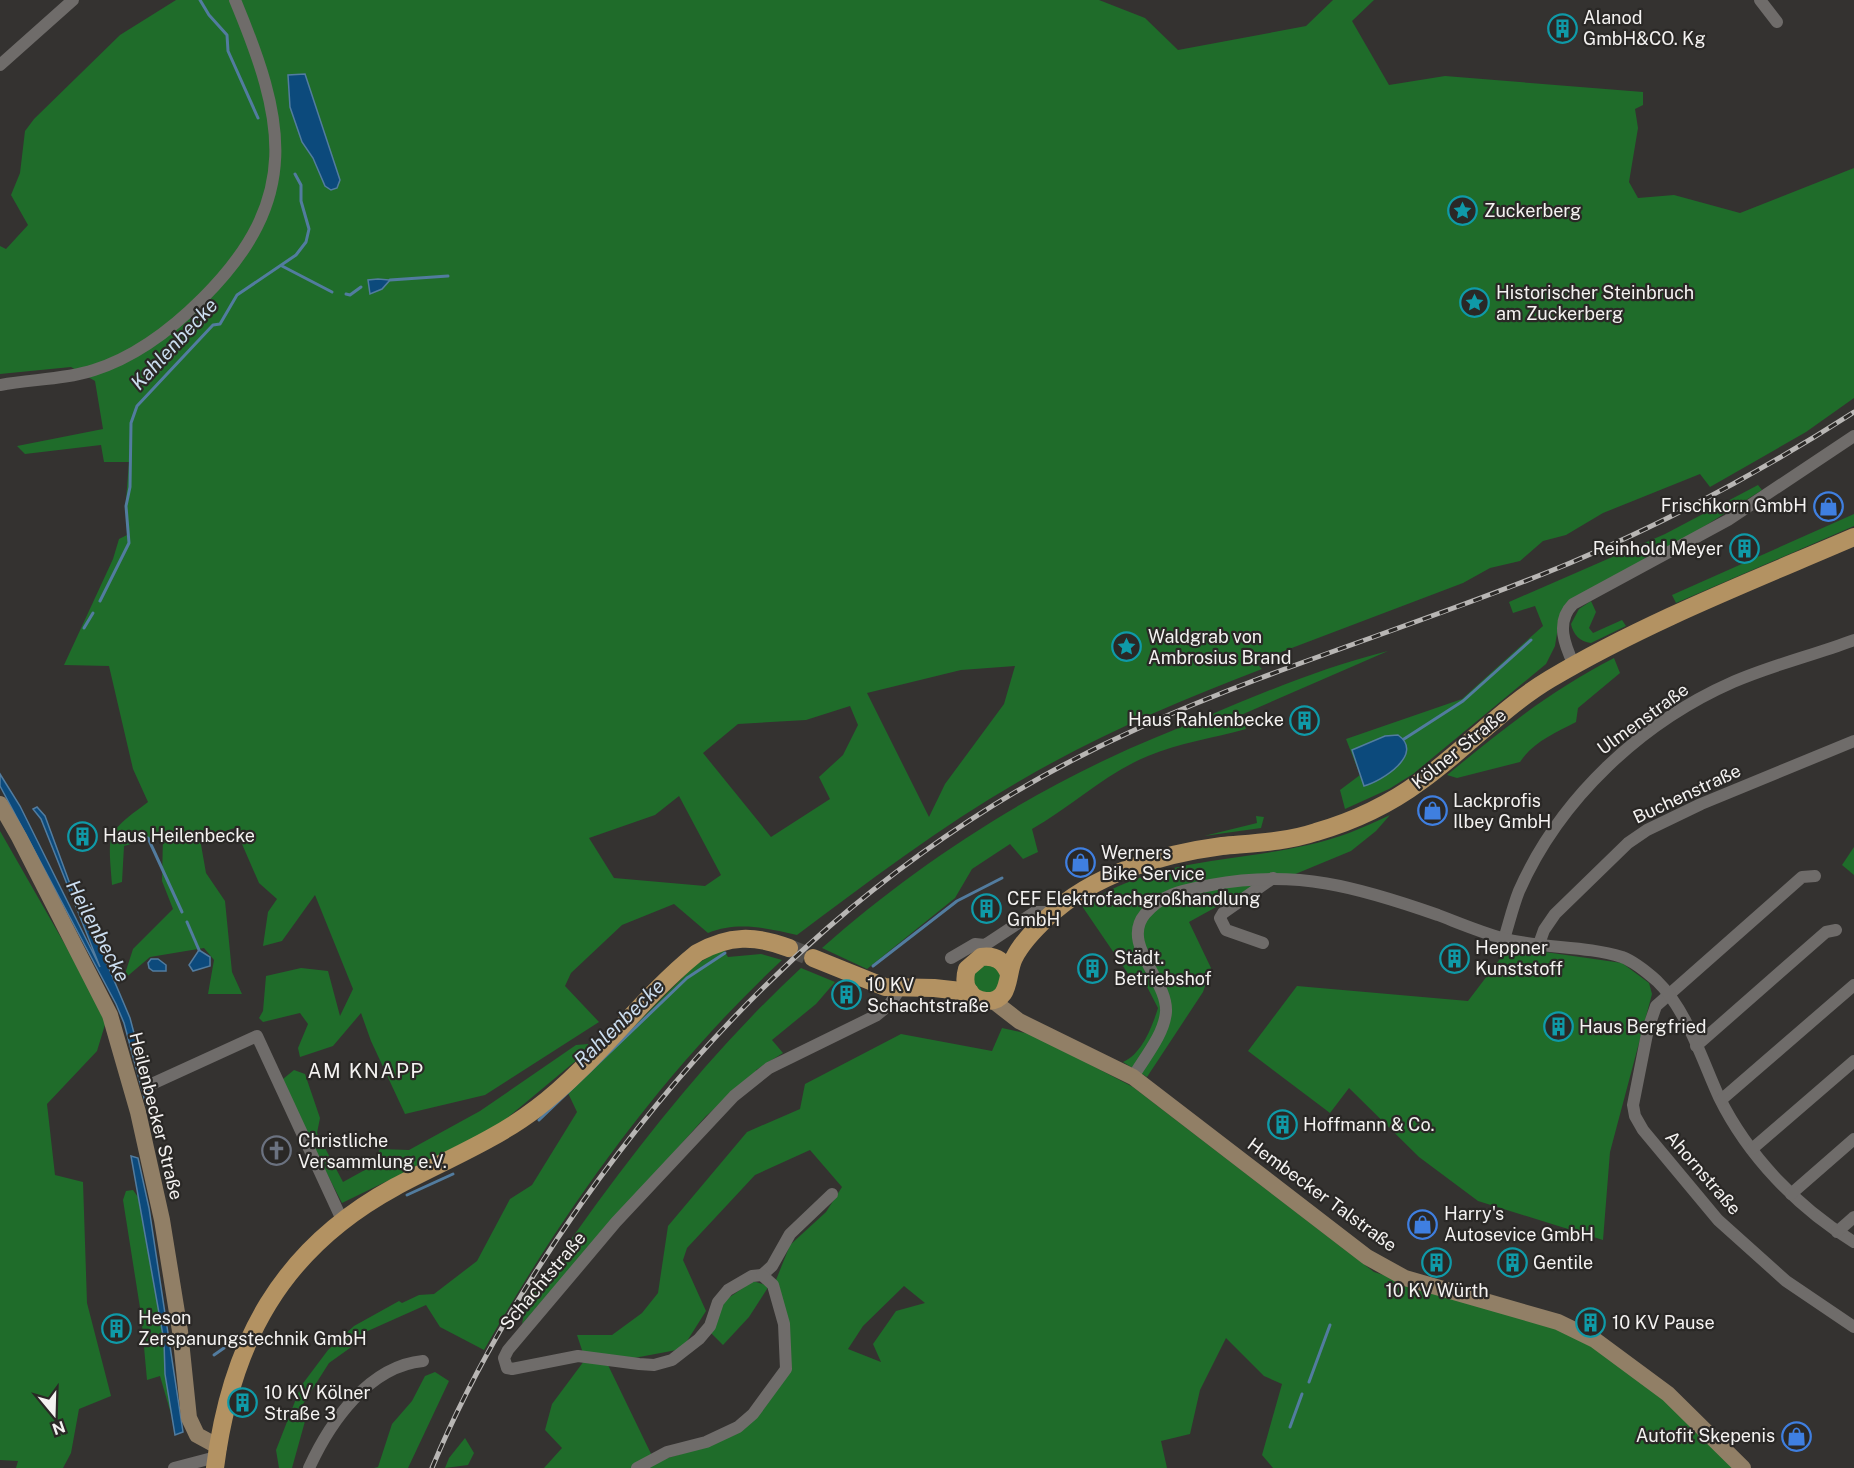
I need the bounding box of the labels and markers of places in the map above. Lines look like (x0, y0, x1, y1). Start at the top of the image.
place label: Alanod GmbH&CO. Kg (1583, 7, 1706, 49)
building icon: Alanod GmbH&CO. Kg (1546, 12, 1578, 44)
place icon: Zuckerberg (1447, 195, 1479, 227)
place label: Zuckerberg (1484, 200, 1581, 221)
place label: Historischer Steinbruch am Zuckerberg (1496, 282, 1694, 324)
place icon: Historischer Steinbruch am Zuckerberg (1459, 287, 1491, 319)
shop icon: Frischkorn GmbH (1812, 490, 1844, 522)
place label: Frischkorn GmbH (1661, 495, 1807, 516)
building icon: Reinhold Meyer (1728, 533, 1760, 565)
place label: Reinhold Meyer (1593, 538, 1723, 559)
place label: Waldgrab von Ambrosius Brand (1148, 626, 1291, 668)
place icon: Waldgrab von Ambrosius Brand (1111, 631, 1143, 663)
building icon: Haus Rahlenbecke (1289, 704, 1321, 736)
place label: Haus Rahlenbecke (1128, 709, 1284, 730)
place label: Lackprofis Ilbey GmbH (1453, 790, 1551, 832)
shop icon: Lackprofis Ilbey GmbH (1416, 795, 1448, 827)
building icon: Haus Heilenbecke (66, 820, 98, 852)
place label: Haus Heilenbecke (103, 825, 255, 846)
place label: Werners Bike Service (1101, 842, 1205, 884)
shop icon: Werners Bike Service (1064, 847, 1096, 879)
place label: CEF Elektrofachgroßhandlung GmbH (1007, 888, 1260, 930)
building icon: CEF Elektrofachgroßhandlung GmbH (970, 893, 1002, 925)
place label: Heppner Kunststoff (1475, 937, 1563, 979)
building icon: Heppner Kunststoff (1438, 942, 1470, 974)
place label: Städt. Betriebshof (1114, 947, 1212, 989)
building icon: Städt. Betriebshof (1077, 952, 1109, 984)
place label: 10 KV Schachtstraße (867, 974, 989, 1016)
building icon: 10 KV Schachtstraße (830, 979, 862, 1011)
building icon: Haus Bergfried (1542, 1011, 1574, 1043)
place label: Haus Bergfried (1579, 1016, 1707, 1037)
building icon: Hoffmann & Co. (1266, 1109, 1298, 1141)
place label: Hoffmann & Co. (1303, 1114, 1435, 1135)
place label: Christliche Versammlung e.V. (298, 1130, 447, 1172)
church icon: Christliche Versammlung e.V. (261, 1135, 293, 1167)
place label: Harry's Autosevice GmbH (1444, 1203, 1594, 1245)
shop icon: Harry's Autosevice GmbH (1407, 1208, 1439, 1240)
building icon: 10 KV Würth (1421, 1246, 1453, 1278)
building icon: Gentile (1496, 1247, 1528, 1279)
place label: Gentile (1533, 1252, 1593, 1273)
place label: 10 KV Würth (1385, 1280, 1489, 1301)
place label: Heson Zerspanungstechnik GmbH (138, 1307, 367, 1349)
building icon: 10 KV Pause (1575, 1307, 1607, 1339)
building icon: Heson Zerspanungstechnik GmbH (101, 1312, 133, 1344)
place label: 10 KV Pause (1612, 1312, 1715, 1333)
place label: 10 KV Kölner Straße 3 (264, 1382, 371, 1424)
building icon: 10 KV Kölner Straße 3 (227, 1387, 259, 1419)
shop icon: Autofit Skepenis (1780, 1420, 1812, 1452)
place label: Autofit Skepenis (1636, 1425, 1775, 1446)

